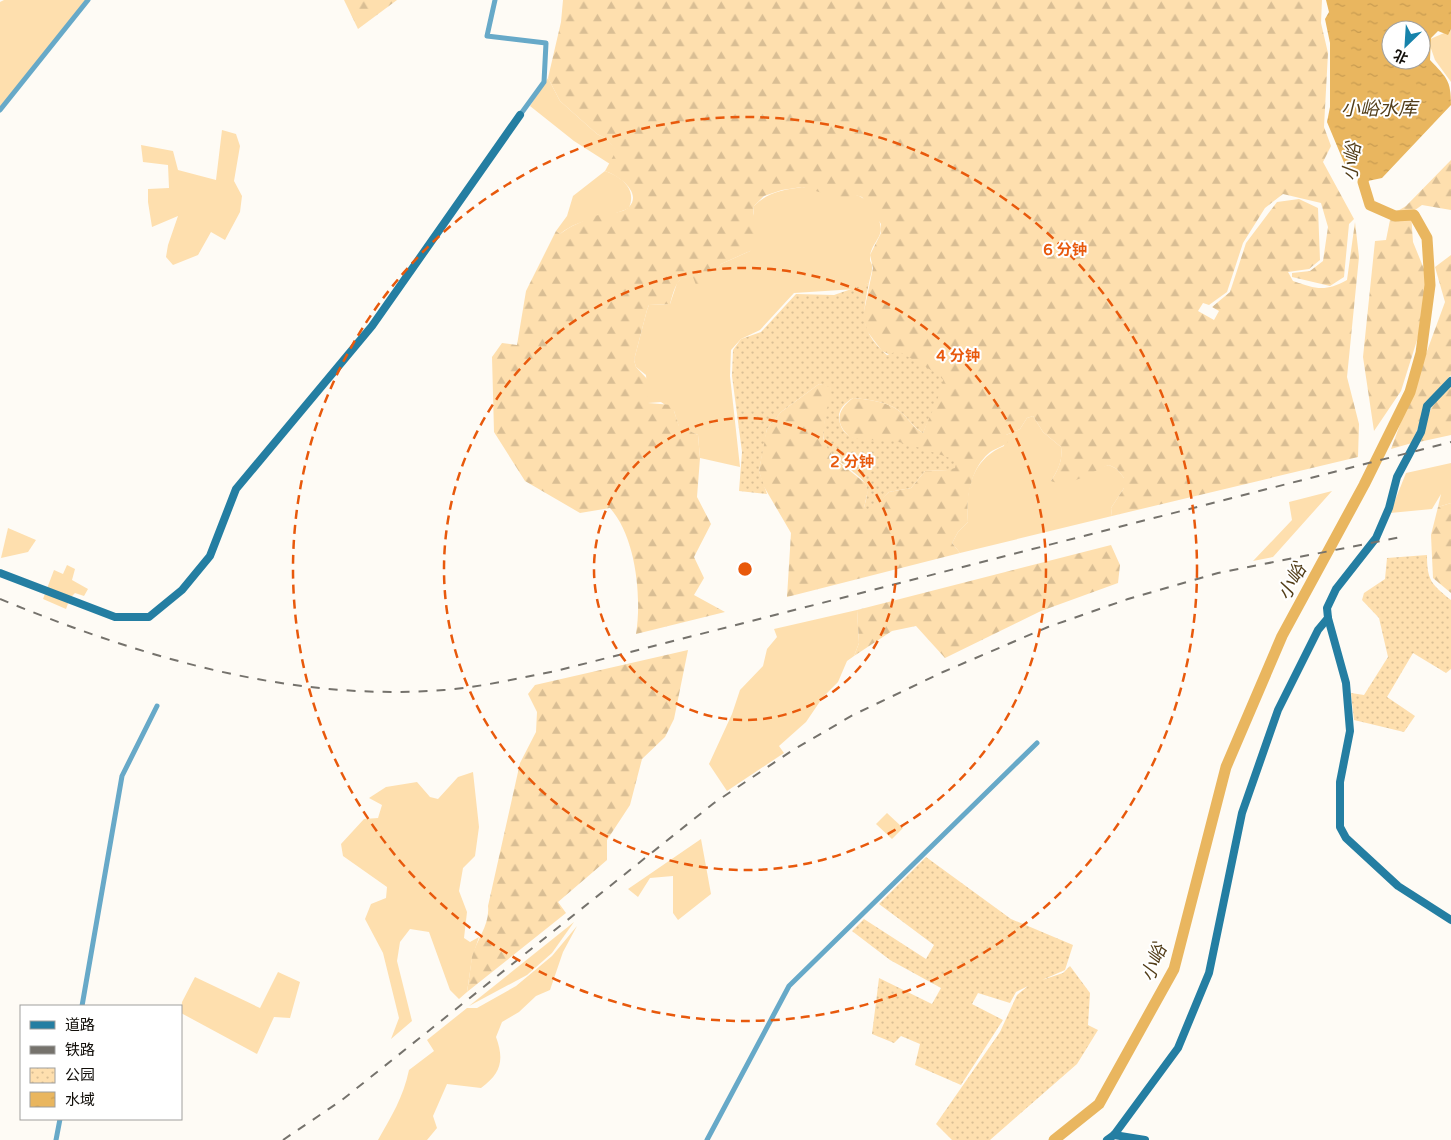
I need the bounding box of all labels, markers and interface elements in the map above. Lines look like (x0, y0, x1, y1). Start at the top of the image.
north arrow (1381, 20, 1431, 70)
text: 北 (1391, 46, 1411, 67)
water label: 小峪水库 (1341, 98, 1420, 120)
water label: 小峪 (1339, 139, 1366, 182)
text: 6 分钟 (1043, 241, 1087, 259)
text: 4 分钟 (936, 347, 980, 365)
text: 2 分钟 (830, 453, 874, 471)
water label: 小峪 (1273, 557, 1312, 604)
centre of rings (736, 560, 754, 578)
water label: 小峪 (1137, 938, 1172, 985)
legend (20, 1005, 182, 1120)
text: 道路 (65, 1016, 95, 1034)
text: 铁路 (65, 1041, 95, 1059)
text: 公园 (65, 1066, 95, 1084)
text: 水域 (65, 1091, 95, 1109)

